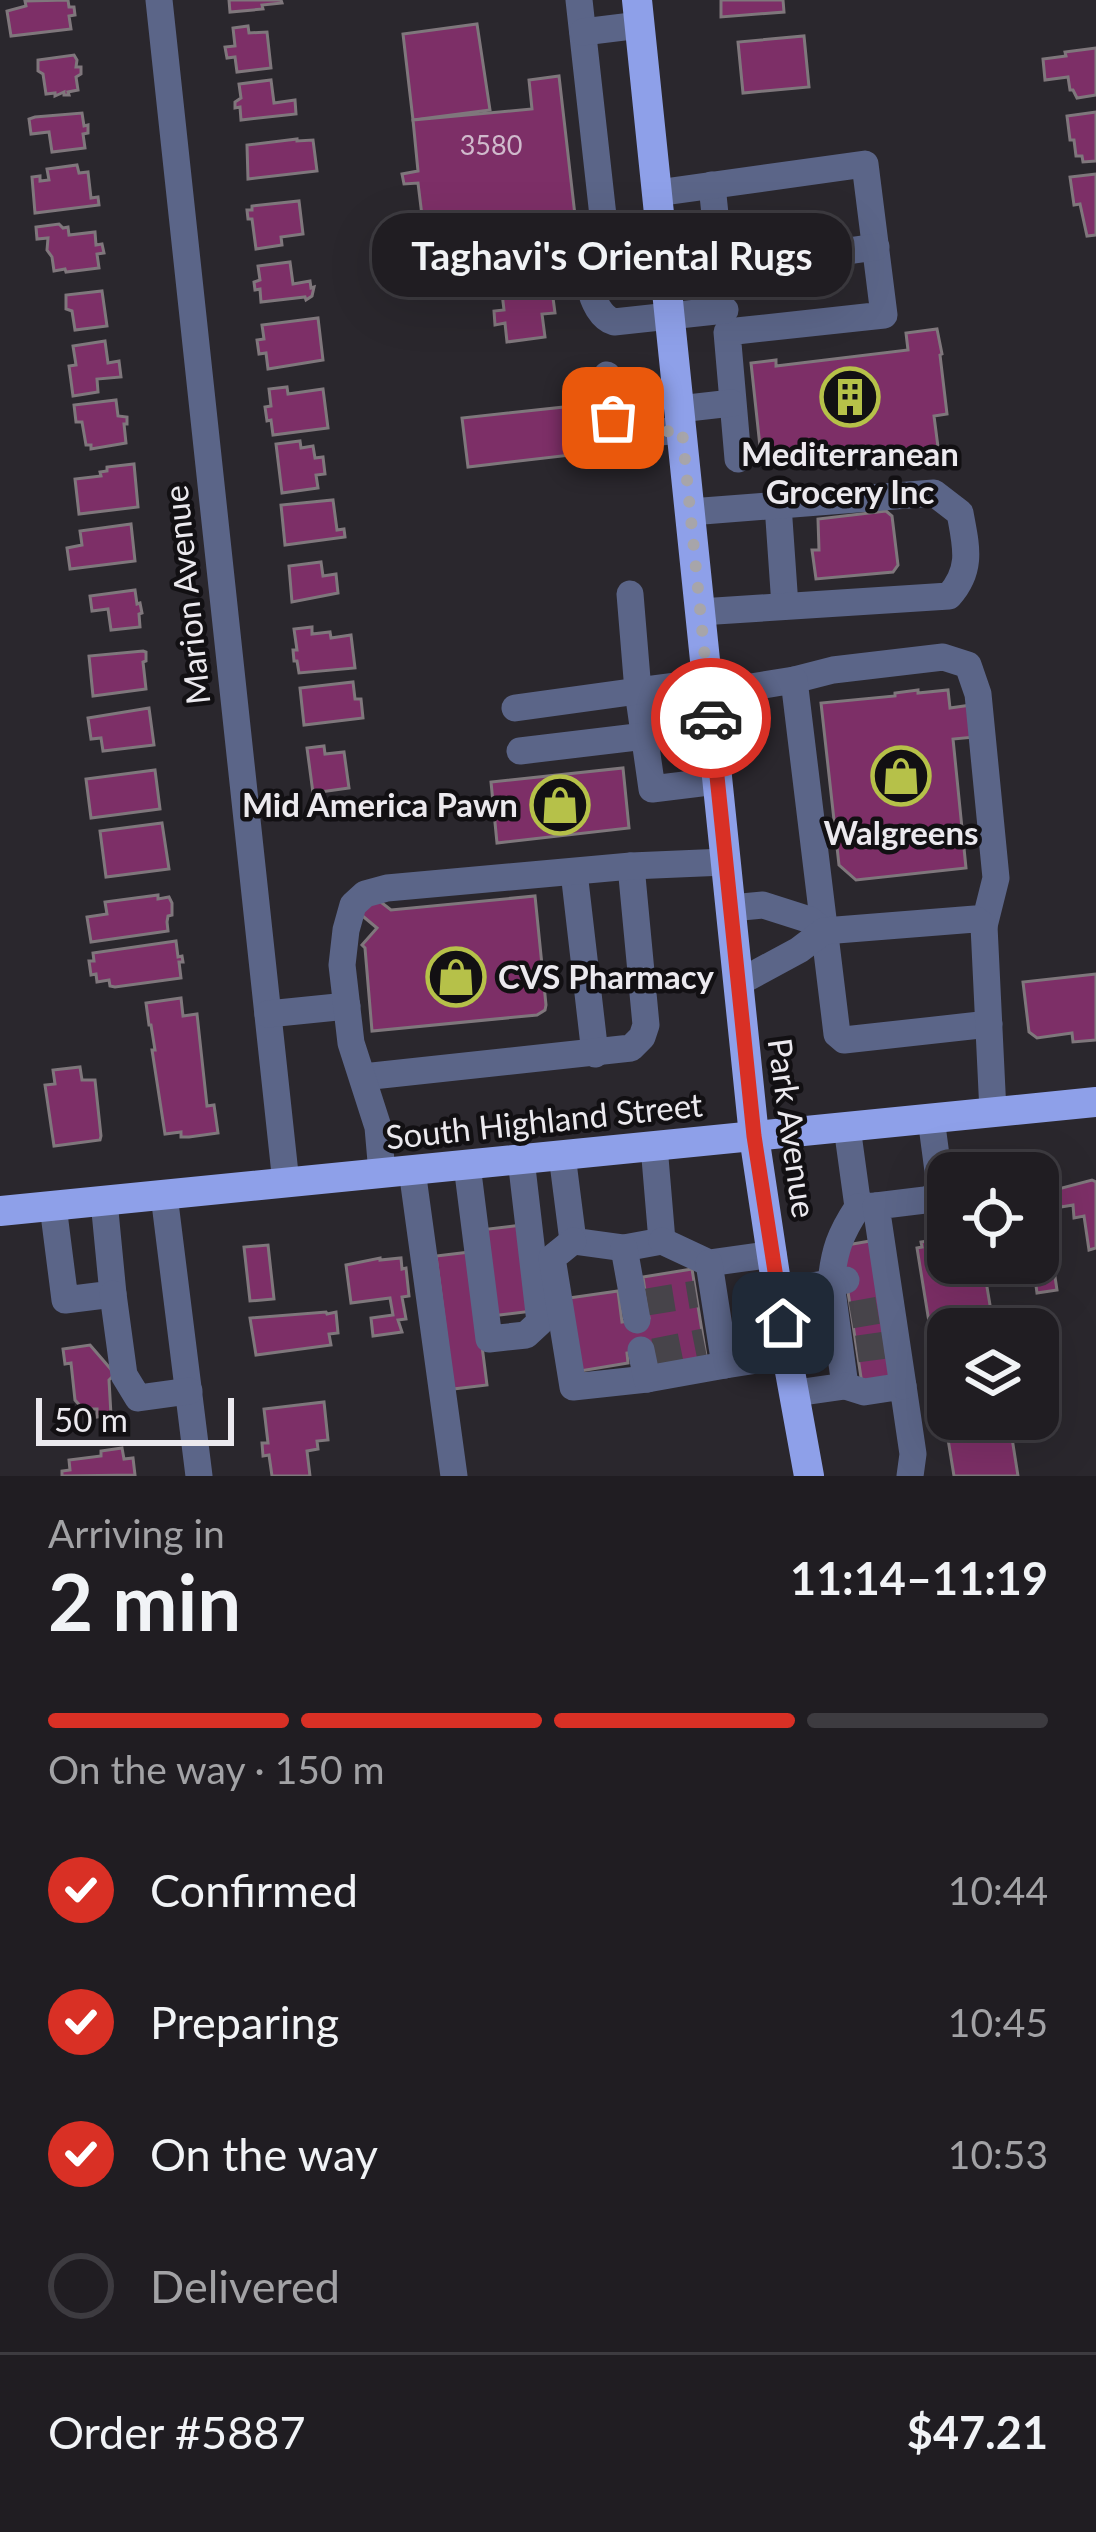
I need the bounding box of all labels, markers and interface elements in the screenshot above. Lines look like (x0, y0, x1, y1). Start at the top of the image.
house number: 3580 (460, 128, 522, 161)
callout: Taghavi's Oriental Rugs (373, 214, 853, 298)
text: Taghavi's Oriental Rugs (411, 232, 813, 278)
building icon: Mediterranean Grocery Inc (819, 366, 881, 428)
pin (562, 367, 664, 469)
icon: bag (580, 385, 646, 451)
place label: Mediterranean Grocery Inc (741, 433, 959, 511)
street label: Marion Avenue (155, 484, 217, 707)
courier (651, 658, 771, 778)
icon: car (678, 685, 744, 751)
shop icon: Walgreens (870, 745, 932, 807)
shop icon: Mid America Pawn (529, 774, 591, 836)
place label: Mid America Pawn (242, 784, 518, 824)
place label: Walgreens (823, 812, 979, 852)
shop icon: CVS Pharmacy (425, 946, 487, 1008)
place label: CVS Pharmacy (498, 956, 715, 996)
street label: Park Avenue (761, 1035, 825, 1220)
street label: South Highland Street (383, 1083, 705, 1157)
map controls (927, 1152, 1059, 1440)
button: locate (927, 1152, 1059, 1284)
pin (732, 1272, 834, 1374)
icon: home (750, 1290, 816, 1356)
button: layers (927, 1308, 1059, 1440)
scale bar (36, 1392, 234, 1445)
text: 50 m (54, 1399, 128, 1439)
text: Arriving in (48, 1510, 225, 1556)
text: 11:14–11:19 (790, 1551, 1048, 1605)
text: 2 min (48, 1554, 241, 1648)
text: On the way · 150 m (48, 1746, 385, 1792)
icon: check (48, 1857, 114, 1923)
text: Confirmed (150, 1863, 358, 1917)
text: 10:44 (948, 1867, 1048, 1913)
icon: check (48, 1989, 114, 2055)
text: Preparing (150, 1995, 339, 2049)
text: 10:45 (948, 1999, 1048, 2045)
icon: check (48, 2121, 114, 2187)
text: On the way (150, 2127, 378, 2181)
text: 10:53 (948, 2131, 1048, 2177)
text: Delivered (150, 2259, 340, 2313)
text: Order #5887 (48, 2405, 306, 2459)
text: $47.21 (907, 2405, 1048, 2459)

